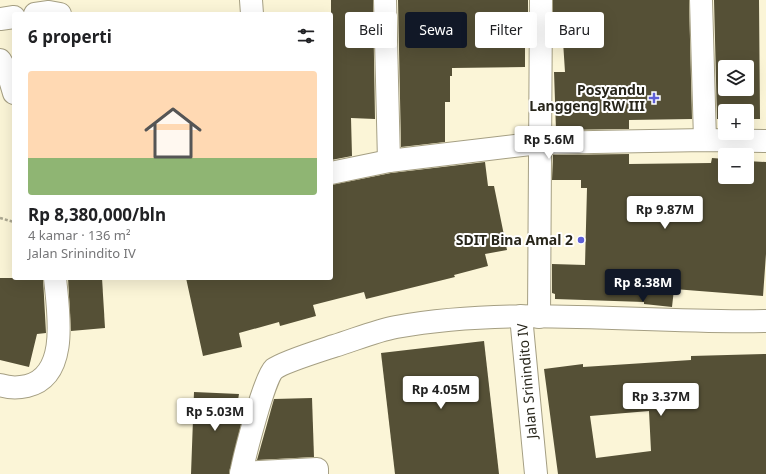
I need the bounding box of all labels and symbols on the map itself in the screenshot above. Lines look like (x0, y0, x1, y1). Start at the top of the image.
place label: Posyandu Langgeng RW III (529, 80, 645, 115)
marker: Posyandu Langgeng RW III (648, 92, 660, 104)
pin: Rp 5.6M (512, 126, 586, 160)
pin: Rp 9.87M (624, 196, 706, 230)
place label: SDIT Bina Amal 2 (456, 230, 573, 249)
marker: SDIT Bina Amal 2 (576, 235, 586, 245)
pin: Rp 8.38M (602, 269, 684, 303)
street label: Jalan Srinindito IV (512, 322, 541, 442)
pin: Rp 4.05M (400, 376, 482, 410)
pin: Rp 3.37M (620, 383, 702, 417)
pin: Rp 5.03M (174, 398, 256, 432)

